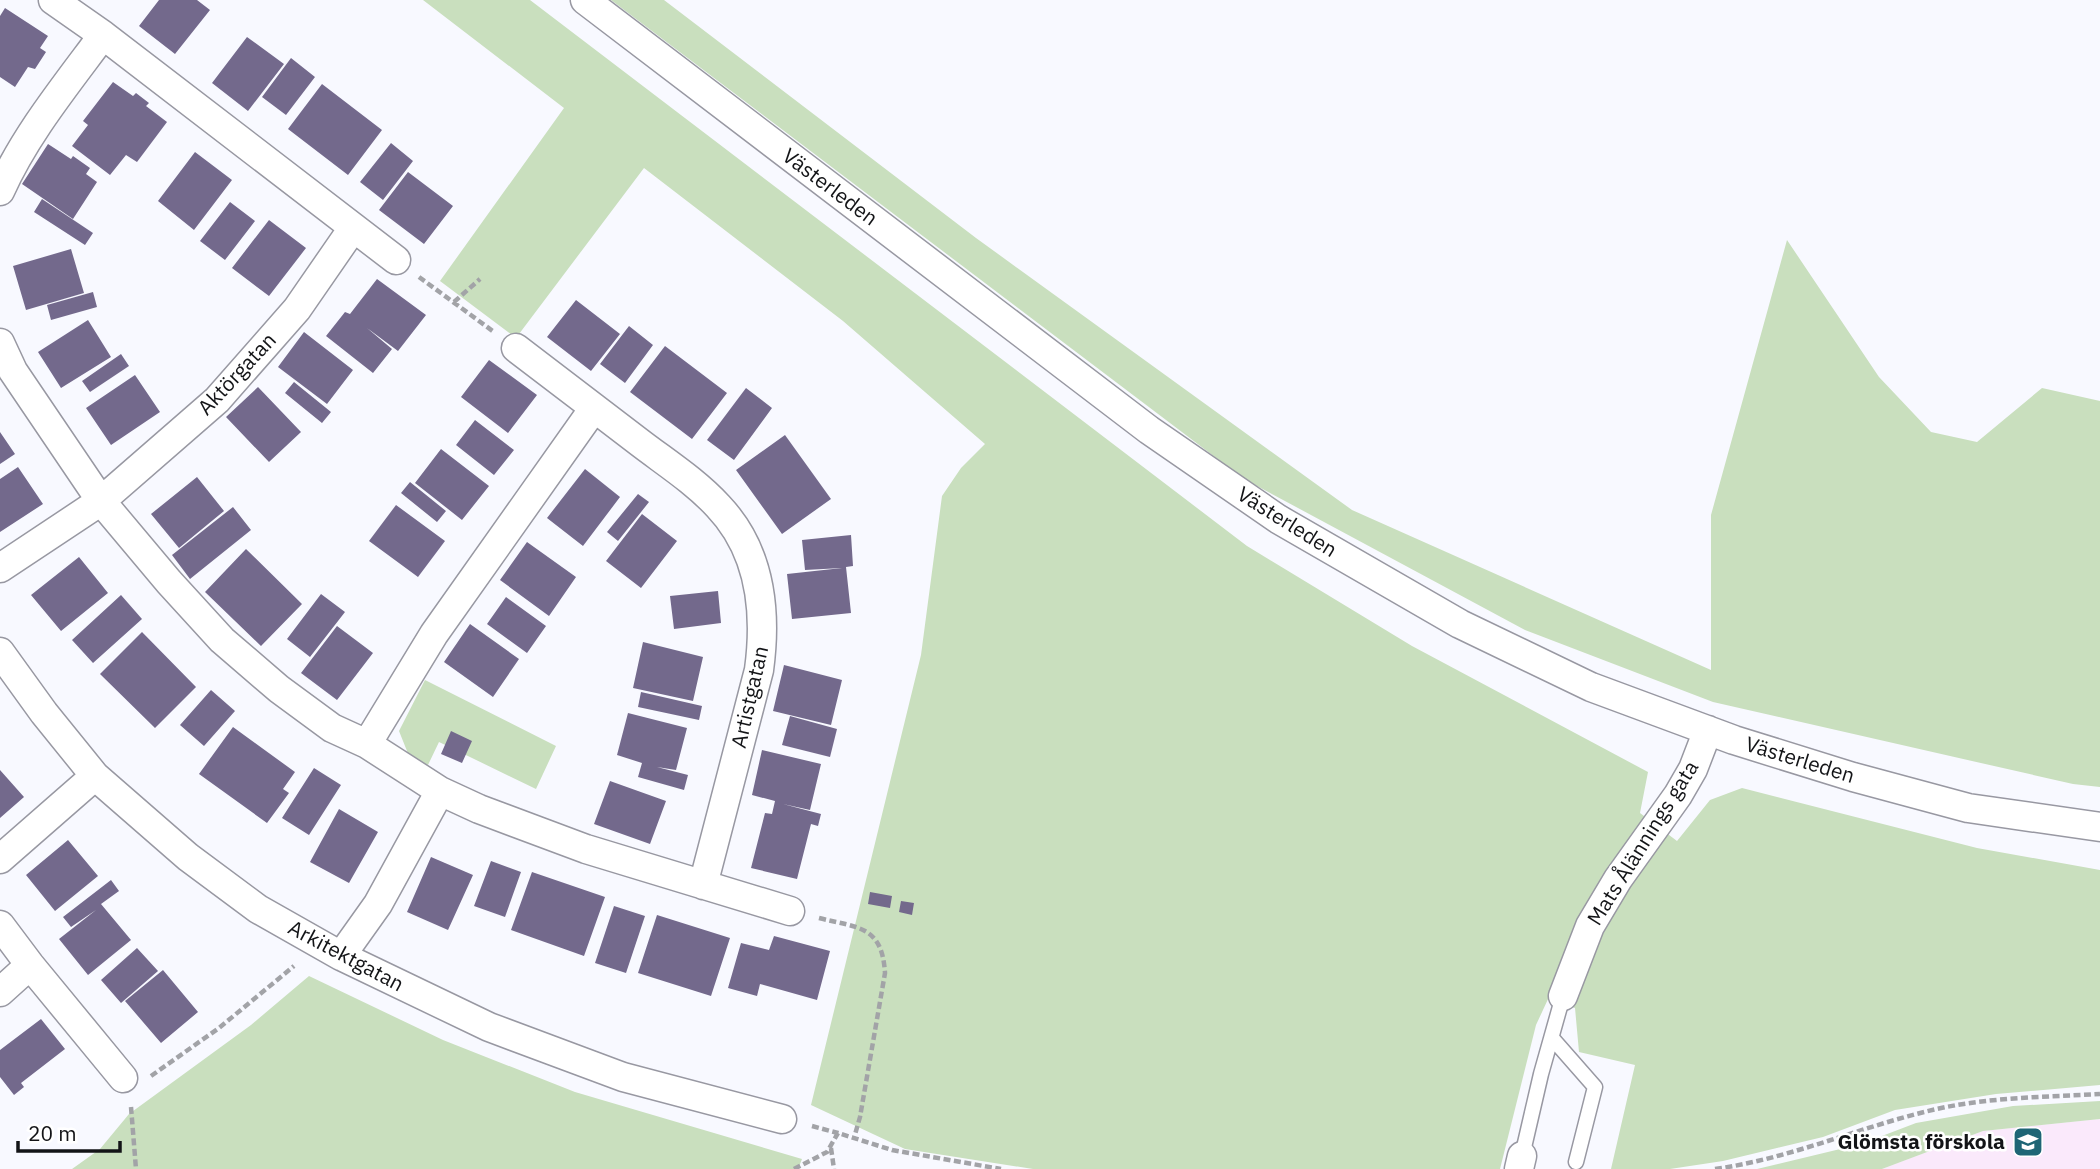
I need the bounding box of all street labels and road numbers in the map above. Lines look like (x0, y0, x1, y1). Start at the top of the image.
street label: Västerleden (777, 141, 884, 231)
street label: Aktörgatan (191, 326, 282, 421)
street label: Västerleden (1232, 479, 1343, 563)
street label: Artistgatan (724, 643, 774, 751)
street label: Västerleden (1742, 729, 1858, 789)
street label: Mats Ålännings gata (1580, 755, 1704, 930)
street label: Arkitektgatan (284, 913, 409, 997)

